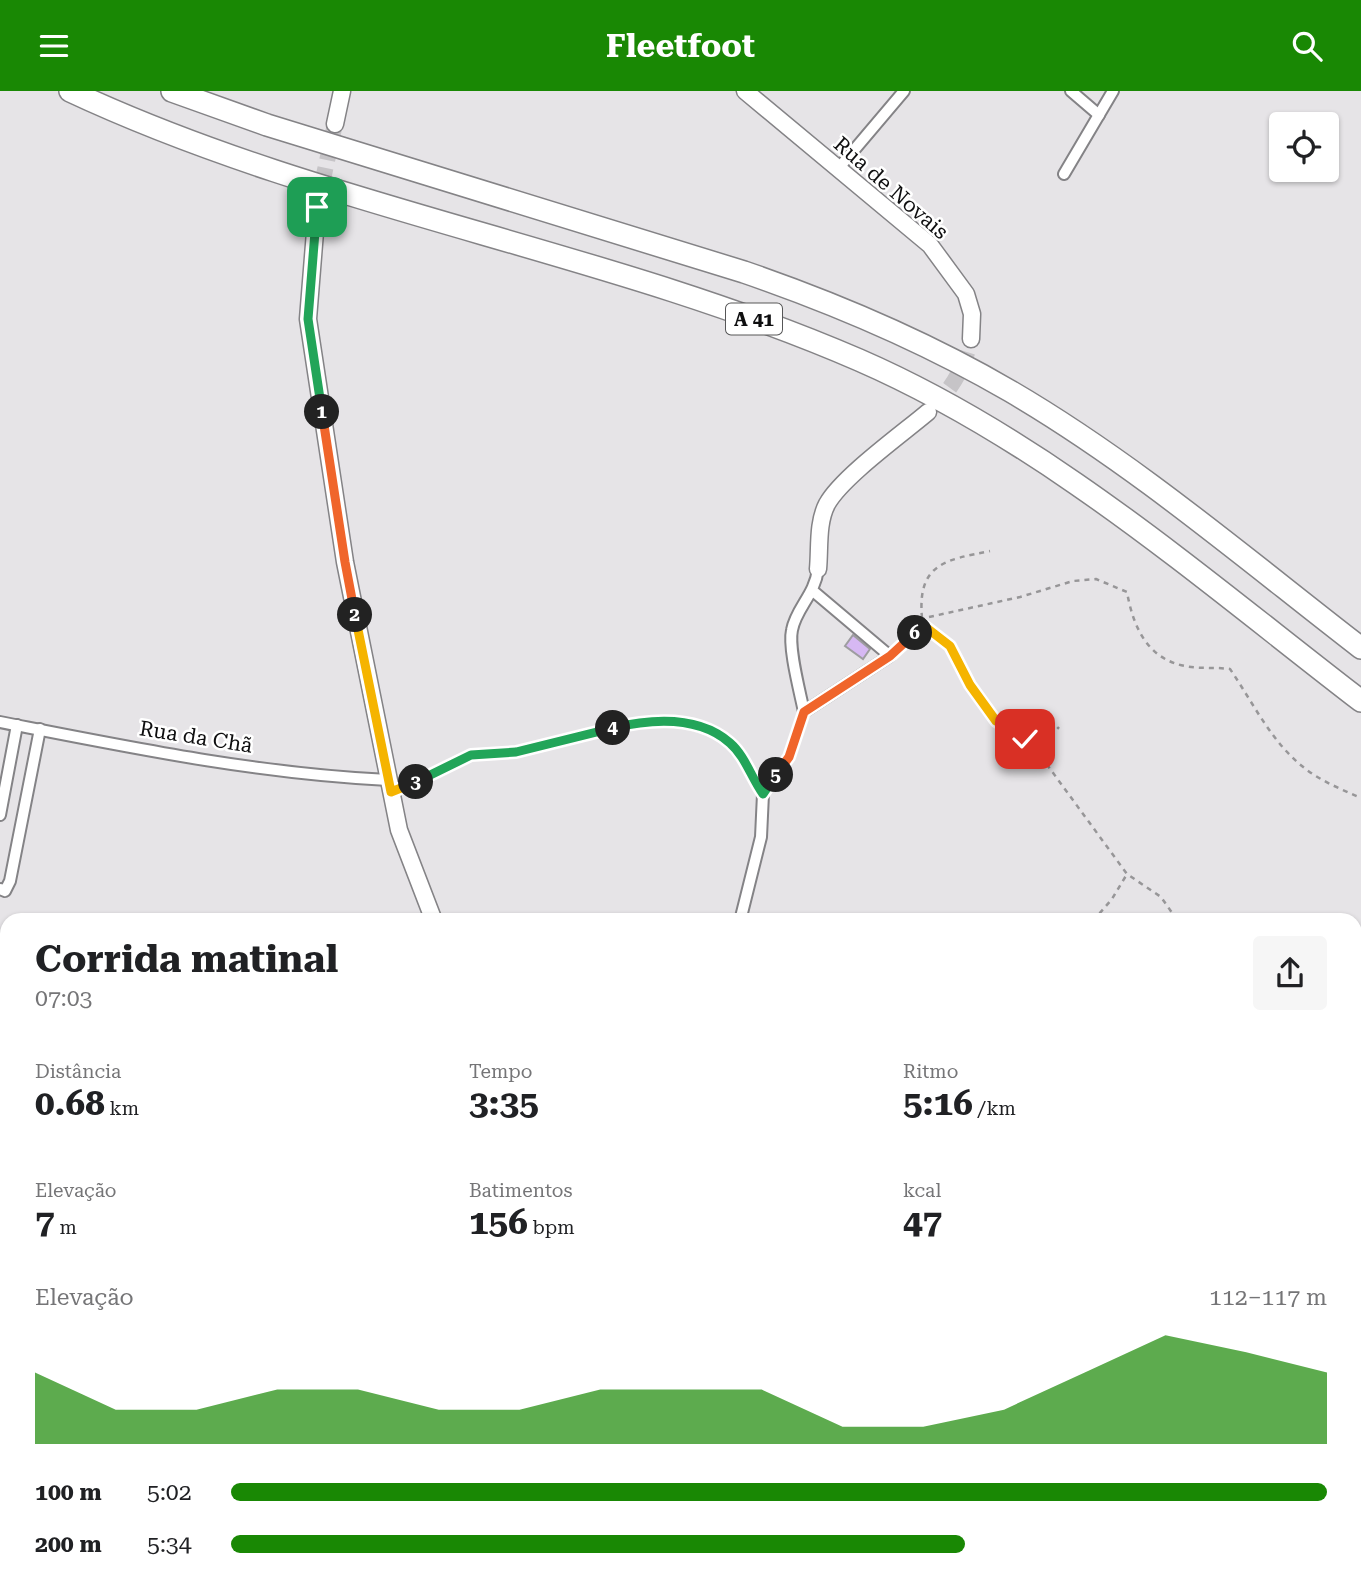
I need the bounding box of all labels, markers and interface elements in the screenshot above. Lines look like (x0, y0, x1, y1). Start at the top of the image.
icon: menu (35, 27, 73, 65)
text: Fleetfoot (606, 27, 755, 65)
icon: search (1288, 27, 1326, 65)
map controls (1269, 112, 1339, 182)
button: locate (1269, 112, 1339, 182)
street label: Rua de Novais (829, 132, 953, 244)
pin (287, 177, 347, 237)
icon: arrive (298, 188, 336, 226)
road number: A 41 (726, 303, 782, 335)
pin: 1 (304, 395, 340, 429)
text: 1 (316, 400, 327, 423)
pin: 2 (338, 597, 372, 633)
text: 2 (349, 603, 360, 626)
pin: 6 (898, 615, 932, 651)
text: 6 (909, 621, 920, 644)
pin (995, 709, 1055, 769)
pin: 4 (596, 711, 630, 745)
street label: Rua da Chã (138, 716, 255, 758)
text: 4 (607, 716, 618, 739)
icon: check (1006, 720, 1044, 758)
pin: 5 (758, 757, 794, 793)
text: 5 (770, 763, 781, 786)
pin: 3 (398, 765, 434, 799)
text: 3 (410, 770, 421, 793)
button: share (1253, 936, 1327, 1010)
text: Corrida matinal (35, 937, 338, 981)
text: 07:03 (35, 985, 92, 1012)
text: Distância (35, 1060, 121, 1083)
text: Tempo (469, 1060, 532, 1083)
text: Ritmo (903, 1060, 958, 1083)
text: 0.68 (35, 1083, 105, 1124)
text: 3:35 (469, 1083, 539, 1124)
text: 5:16 (903, 1083, 973, 1124)
text: km (105, 1097, 139, 1120)
text: /km (973, 1097, 1016, 1120)
text: Elevação (35, 1179, 116, 1202)
text: Batimentos (469, 1179, 572, 1202)
text: kcal (903, 1179, 941, 1202)
text: 7 (35, 1202, 55, 1243)
text: 156 (469, 1202, 528, 1243)
text: 47 (903, 1202, 942, 1243)
text: m (55, 1216, 77, 1239)
text: bpm (528, 1216, 575, 1239)
text: Elevação (35, 1284, 134, 1311)
text: 112–117 m (1209, 1284, 1327, 1311)
text: 100 m (35, 1479, 102, 1506)
text: 5:02 (147, 1479, 192, 1506)
text: 200 m (35, 1531, 102, 1558)
text: 5:34 (147, 1531, 192, 1558)

